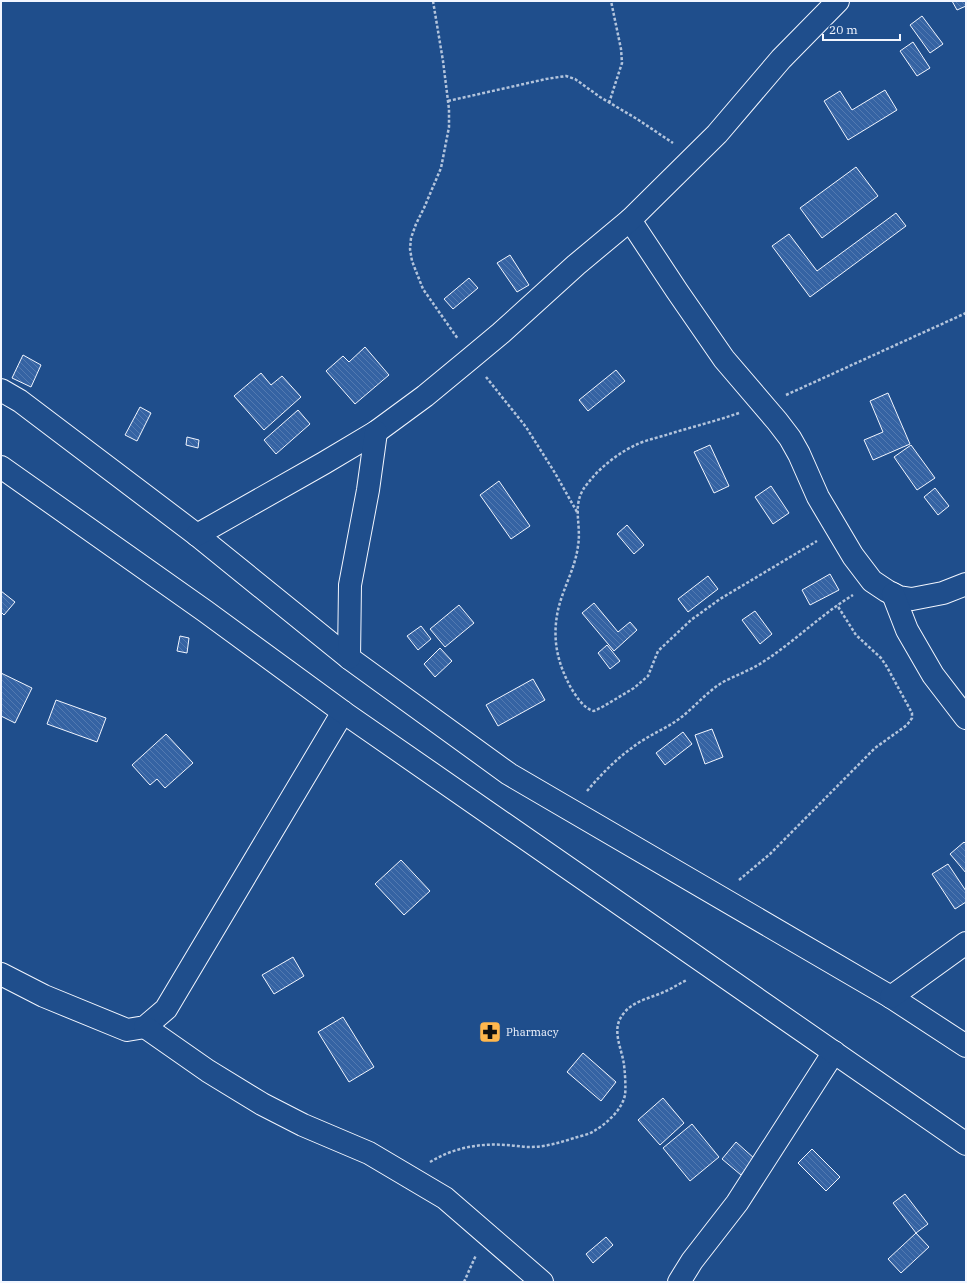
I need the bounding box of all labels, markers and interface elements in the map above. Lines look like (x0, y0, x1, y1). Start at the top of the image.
scale bar (823, 16, 900, 42)
text: 20 m (829, 22, 858, 37)
pharmacy icon: Pharmacy (477, 1019, 503, 1045)
place label: Pharmacy (506, 1025, 559, 1039)

